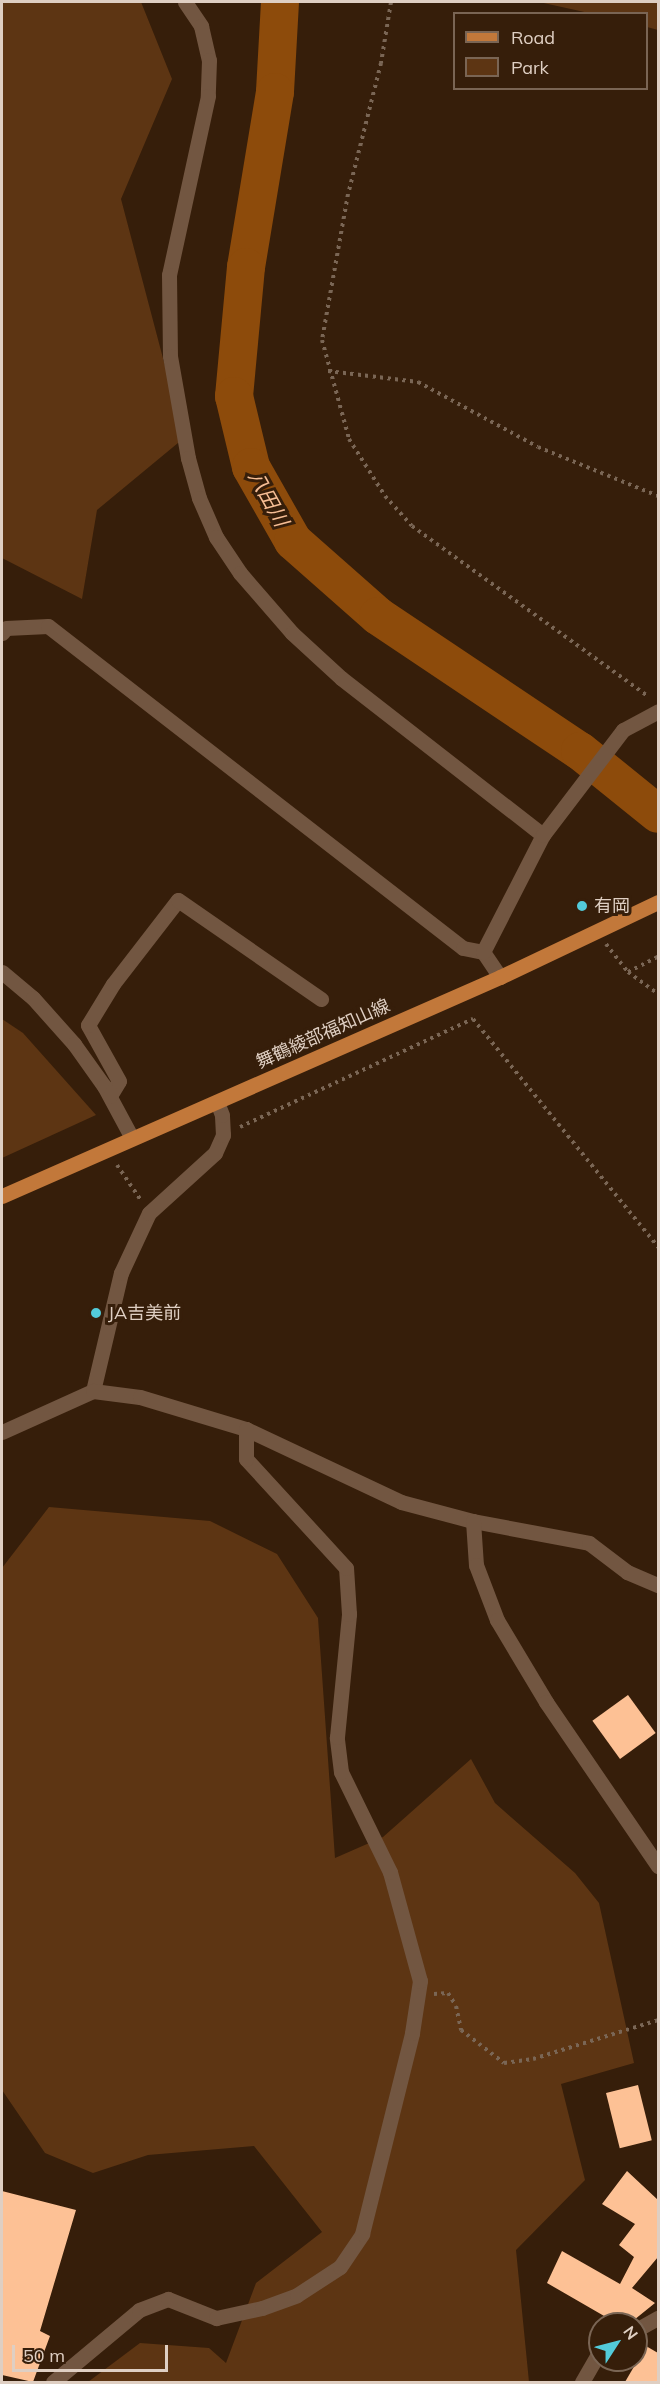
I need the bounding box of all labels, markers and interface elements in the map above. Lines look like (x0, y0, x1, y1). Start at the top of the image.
legend (453, 12, 648, 90)
text: Road (511, 26, 555, 49)
text: Park (511, 56, 549, 79)
water label: 八田川 (244, 466, 294, 530)
place label: 有岡 (594, 895, 630, 917)
marker: 有岡 (575, 899, 589, 913)
street label: 舞鶴綾部福知山線 (253, 995, 393, 1073)
place label: JA吉美前 (108, 1302, 181, 1324)
marker: JA吉美前 (89, 1306, 103, 1320)
north arrow (588, 2312, 648, 2372)
text: N (619, 2322, 643, 2343)
scale bar (15, 2333, 171, 2371)
text: 50 m (23, 2344, 65, 2367)

